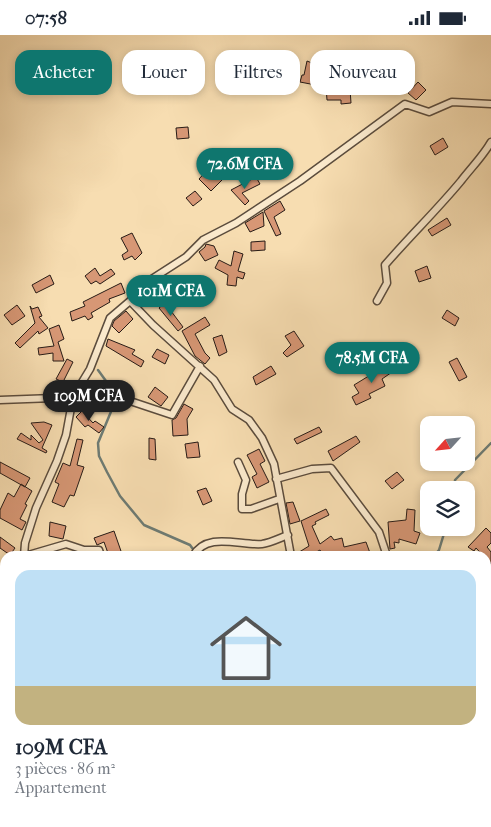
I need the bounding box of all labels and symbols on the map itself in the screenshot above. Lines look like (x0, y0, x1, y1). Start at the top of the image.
pin: 72.6M CFA (188, 147, 302, 190)
pin: 101M CFA (119, 275, 223, 317)
pin: 78.5M CFA (315, 341, 429, 384)
pin: 109M CFA (37, 379, 141, 422)
north arrow (420, 416, 475, 471)

